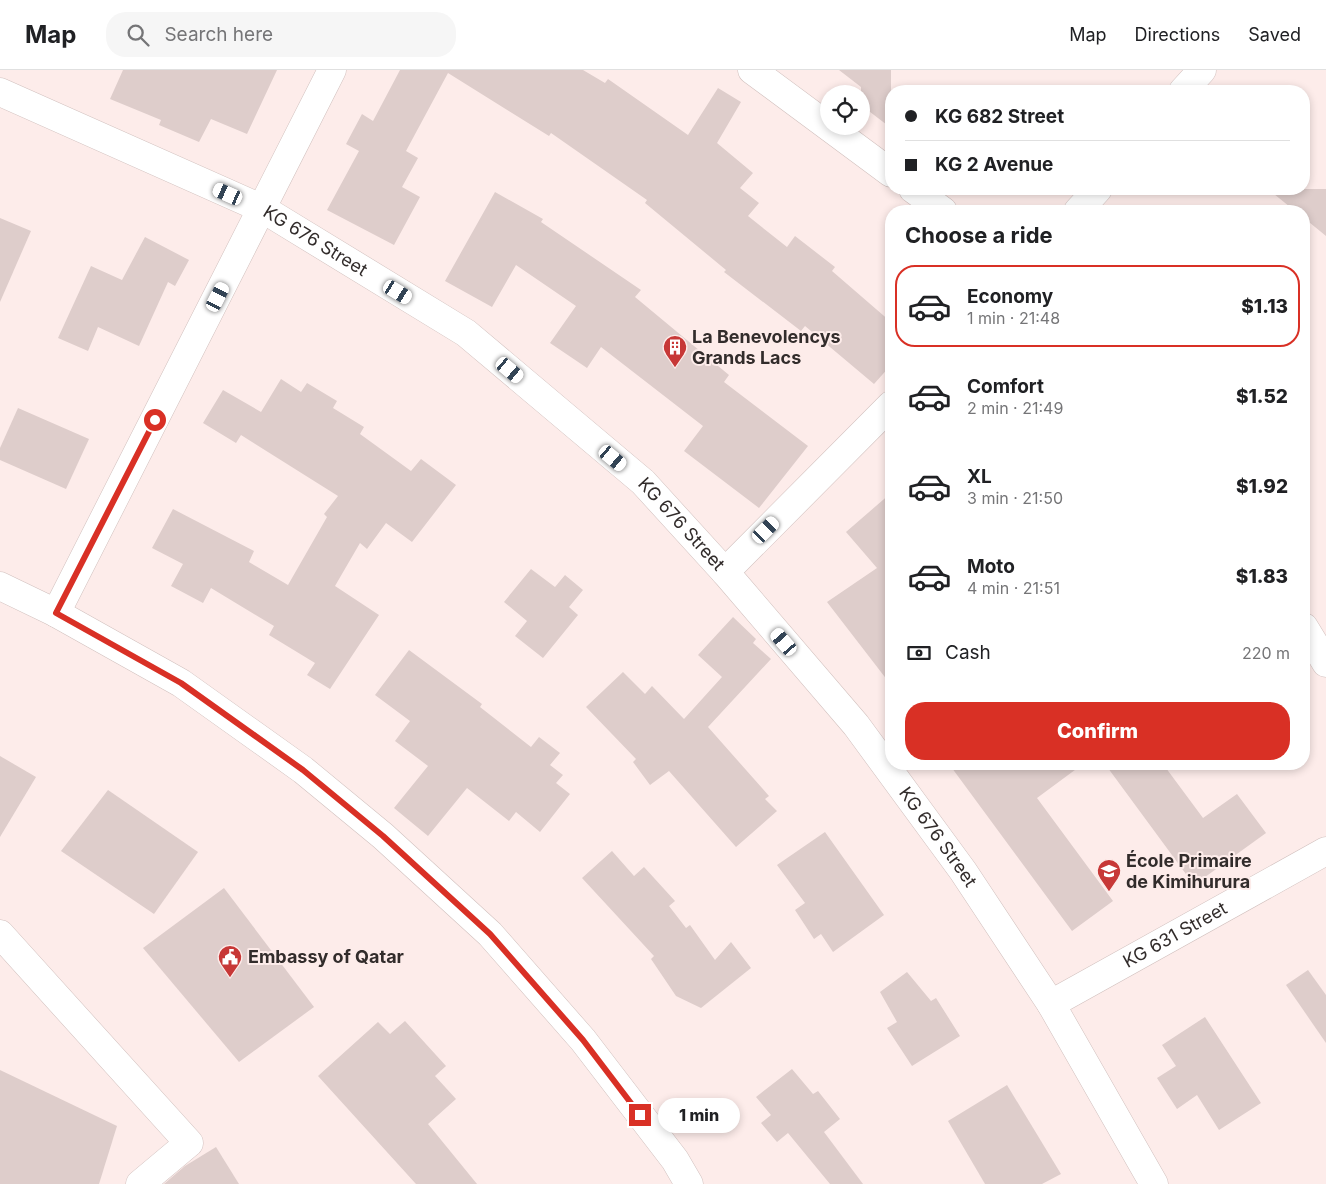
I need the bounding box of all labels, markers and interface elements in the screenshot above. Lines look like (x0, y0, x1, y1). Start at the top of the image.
search box (106, 12, 456, 57)
text: Map (25, 20, 76, 49)
icon: search (124, 21, 152, 49)
text: Search here (164, 23, 273, 46)
text: Map (1069, 24, 1107, 45)
text: Directions (1135, 24, 1220, 45)
text: Saved (1248, 24, 1301, 45)
map controls (820, 85, 870, 135)
button: locate (820, 85, 870, 135)
text: KG 682 Street (935, 105, 1064, 128)
text: KG 2 Avenue (935, 153, 1053, 176)
car (211, 181, 244, 207)
street label: KG 676 Street (260, 201, 371, 280)
text: Choose a ride (905, 222, 1053, 248)
car (381, 278, 414, 306)
car (204, 280, 231, 314)
icon: car (907, 284, 952, 329)
text: Economy (967, 285, 1053, 308)
text: $1.13 (1241, 295, 1288, 318)
text: 1 min · 21:48 (967, 308, 1060, 328)
place label: La Benevolencys Grands Lacs (692, 326, 841, 368)
building icon: La Benevolencys Grands Lacs (662, 334, 688, 368)
car (493, 355, 526, 385)
icon: car (907, 374, 952, 419)
text: Comfort (967, 375, 1044, 398)
text: $1.52 (1236, 385, 1288, 408)
text: 2 min · 21:49 (967, 398, 1063, 418)
route start (144, 409, 166, 431)
car (596, 443, 629, 473)
icon: car (907, 464, 952, 509)
text: XL (967, 465, 992, 488)
street label: KG 676 Street (634, 473, 729, 575)
text: $1.92 (1236, 475, 1288, 498)
text: 3 min · 21:50 (967, 488, 1063, 508)
car (750, 514, 781, 546)
icon: car (907, 554, 952, 599)
text: Moto (967, 555, 1015, 578)
text: $1.83 (1236, 565, 1288, 588)
text: 4 min · 21:51 (967, 578, 1060, 598)
car (768, 626, 799, 658)
icon: cash (905, 639, 933, 667)
text: Cash (945, 641, 991, 664)
text: 220 m (1242, 643, 1290, 663)
button: Confirm (905, 702, 1290, 760)
street label: KG 676 Street (895, 783, 982, 891)
place label: École Primaire de Kimihurura (1126, 850, 1252, 892)
school or university icon: École Primaire de Kimihurura (1096, 858, 1122, 892)
street label: KG 631 Street (1119, 897, 1231, 972)
public building icon: Embassy of Qatar (217, 944, 243, 978)
place label: Embassy of Qatar (248, 946, 404, 967)
callout: 1 min (658, 1098, 740, 1132)
route end (629, 1104, 651, 1126)
text: 1 min (679, 1105, 719, 1125)

